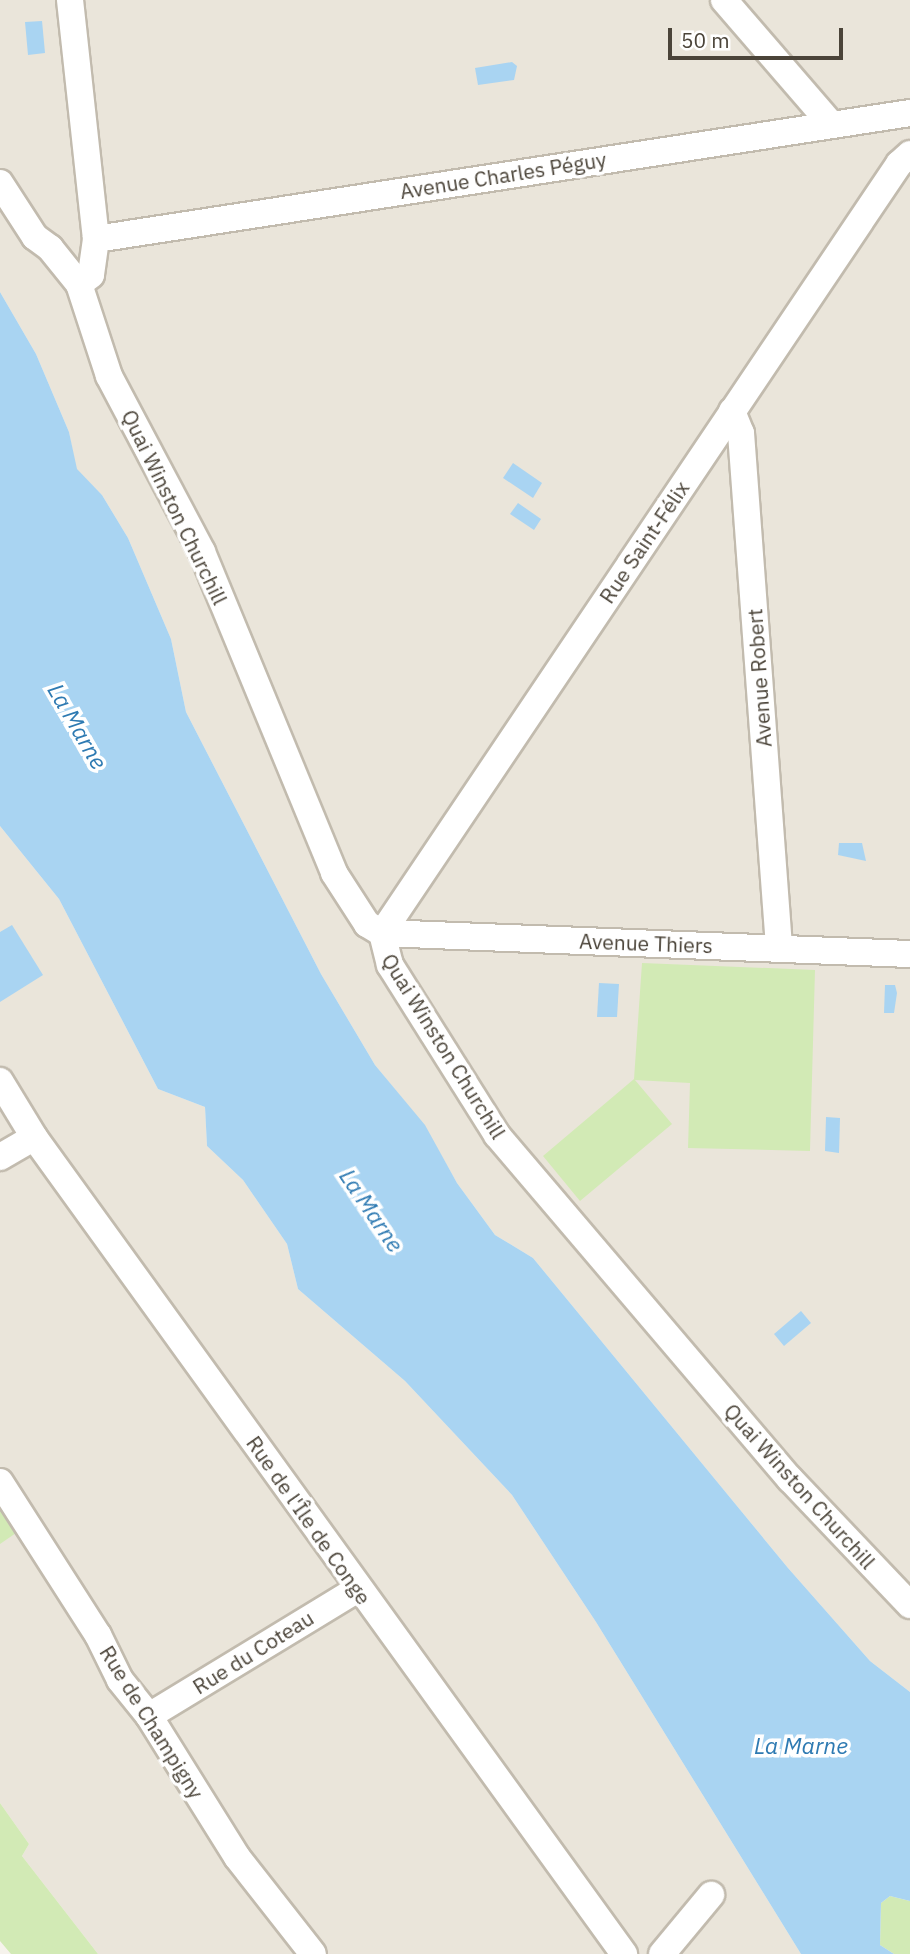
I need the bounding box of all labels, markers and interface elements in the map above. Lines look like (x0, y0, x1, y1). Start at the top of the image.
scale bar (672, 14, 847, 58)
text: 50 m (681, 26, 730, 54)
street label: Avenue Charles Péguy (398, 146, 608, 204)
street label: Quai Winston Churchill (117, 405, 233, 609)
street label: Rue Saint-Félix (594, 476, 694, 608)
street label: Avenue Robert (742, 608, 776, 748)
water label: La Marne (43, 678, 113, 774)
street label: Avenue Thiers (579, 928, 713, 958)
street label: Quai Winston Churchill (377, 949, 511, 1143)
water label: La Marne (334, 1163, 410, 1257)
street label: Quai Winston Churchill (719, 1398, 881, 1574)
street label: Rue de l'Île de Conge (241, 1431, 377, 1609)
street label: Rue du Coteau (188, 1605, 318, 1699)
street label: Rue de Champigny (95, 1641, 209, 1803)
water label: La Marne (754, 1731, 848, 1759)

